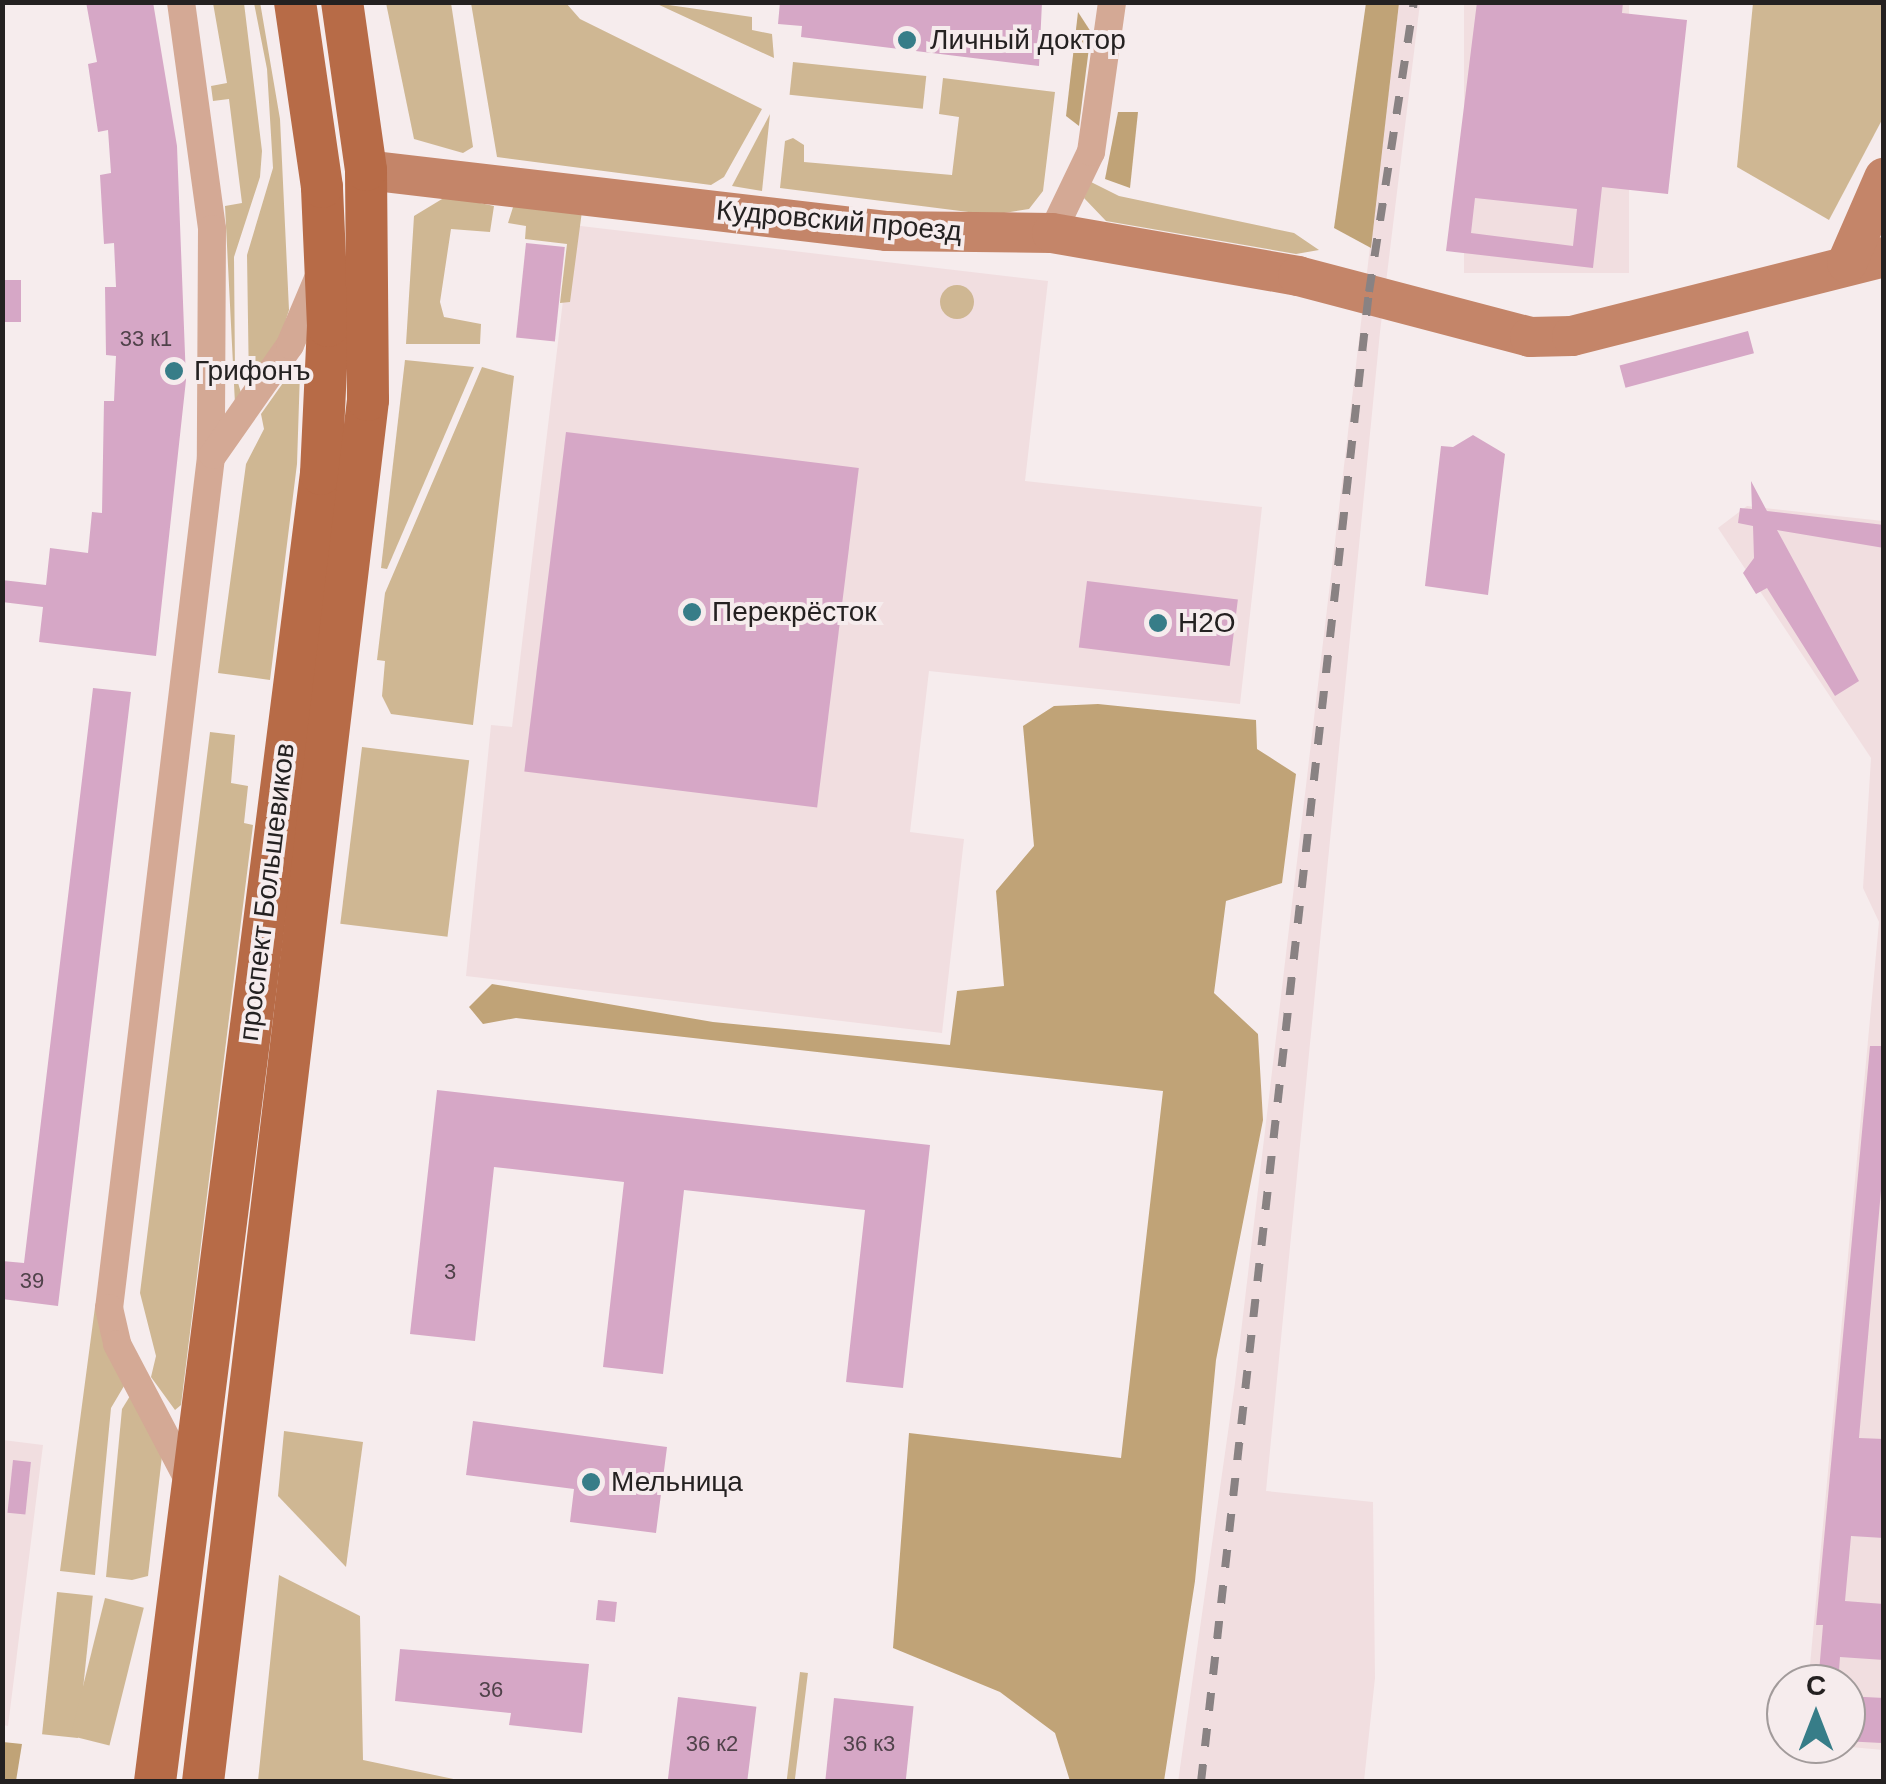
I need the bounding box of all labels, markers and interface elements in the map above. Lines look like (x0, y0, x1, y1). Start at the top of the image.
place label: Личный доктор (930, 23, 1126, 57)
marker: Личный доктор (894, 27, 920, 53)
street label: Кудровский проезд (715, 194, 963, 248)
house number: 33 к1 (120, 326, 172, 352)
place label: Грифонъ (194, 354, 310, 388)
marker: Грифонъ (163, 360, 185, 382)
place label: Перекрёсток (712, 595, 877, 629)
marker: Перекрёсток (681, 601, 703, 623)
place label: H2O (1178, 606, 1236, 640)
marker: H2O (1147, 612, 1169, 634)
street label: проспект Большевиков (232, 741, 302, 1043)
house number: 3 (444, 1259, 456, 1285)
house number: 39 (20, 1268, 44, 1294)
place label: Мельница (611, 1465, 743, 1499)
marker: Мельница (580, 1471, 602, 1493)
north arrow (1766, 1664, 1866, 1764)
text: С (1806, 1670, 1826, 1701)
house number: 36 (479, 1677, 503, 1703)
house number: 36 к2 (686, 1731, 738, 1757)
house number: 36 к3 (843, 1731, 895, 1757)

